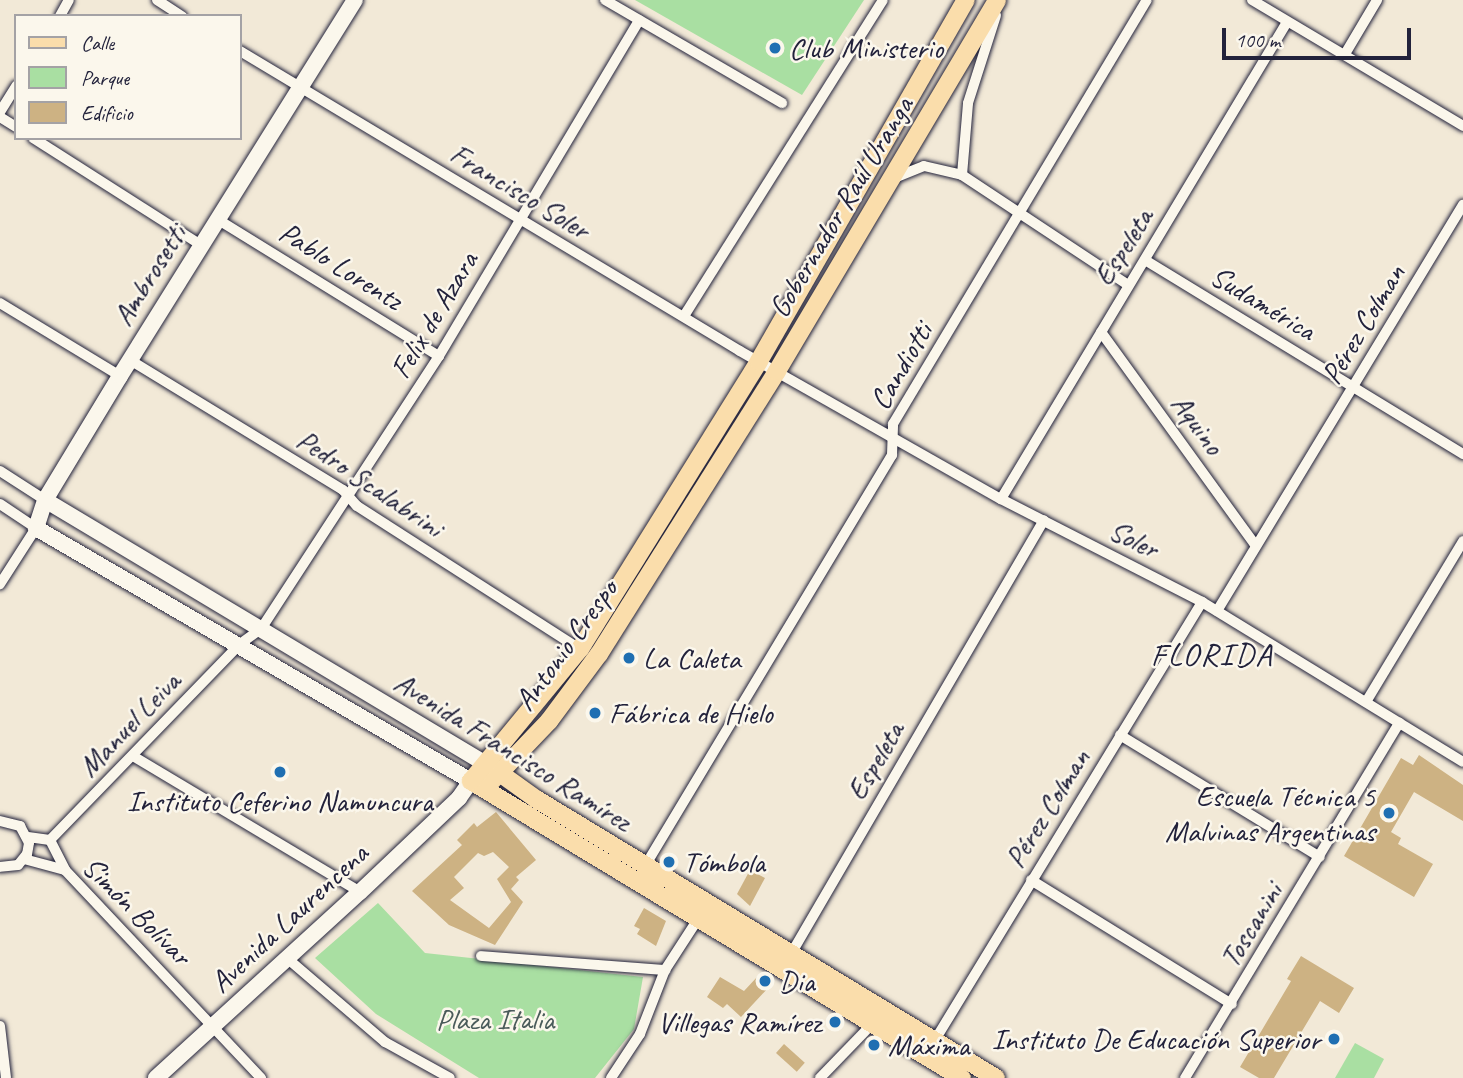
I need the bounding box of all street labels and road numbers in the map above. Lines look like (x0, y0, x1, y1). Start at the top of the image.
street label: Gobernador Raúl Uranga (761, 90, 921, 324)
street label: Francisco Soler (444, 135, 596, 247)
street label: Espeleta (1085, 202, 1161, 292)
street label: Pablo Lorentz (273, 214, 409, 318)
street label: Ambrosetti (104, 218, 194, 332)
street label: Felix de Azara (382, 245, 486, 385)
street label: Pérez Colman (1313, 257, 1413, 391)
street label: Sudamérica (1204, 258, 1322, 348)
street label: Candiotti (862, 316, 940, 416)
street label: Aquino (1164, 386, 1232, 462)
street label: Pedro Scalabrini (291, 421, 449, 545)
street label: Soler (1103, 512, 1165, 566)
street label: Antonio Crespo (507, 573, 625, 717)
street label: Manuel Leiva (70, 664, 188, 784)
street label: Avenida Francisco Ramírez (388, 664, 638, 838)
street label: Espeleta (838, 716, 912, 806)
street label: Pérez Colman (996, 741, 1098, 875)
street label: Avenida Laurencena (203, 836, 375, 1000)
street label: Simón Bolívar (75, 849, 199, 973)
street label: Toscanini (1212, 876, 1290, 974)

